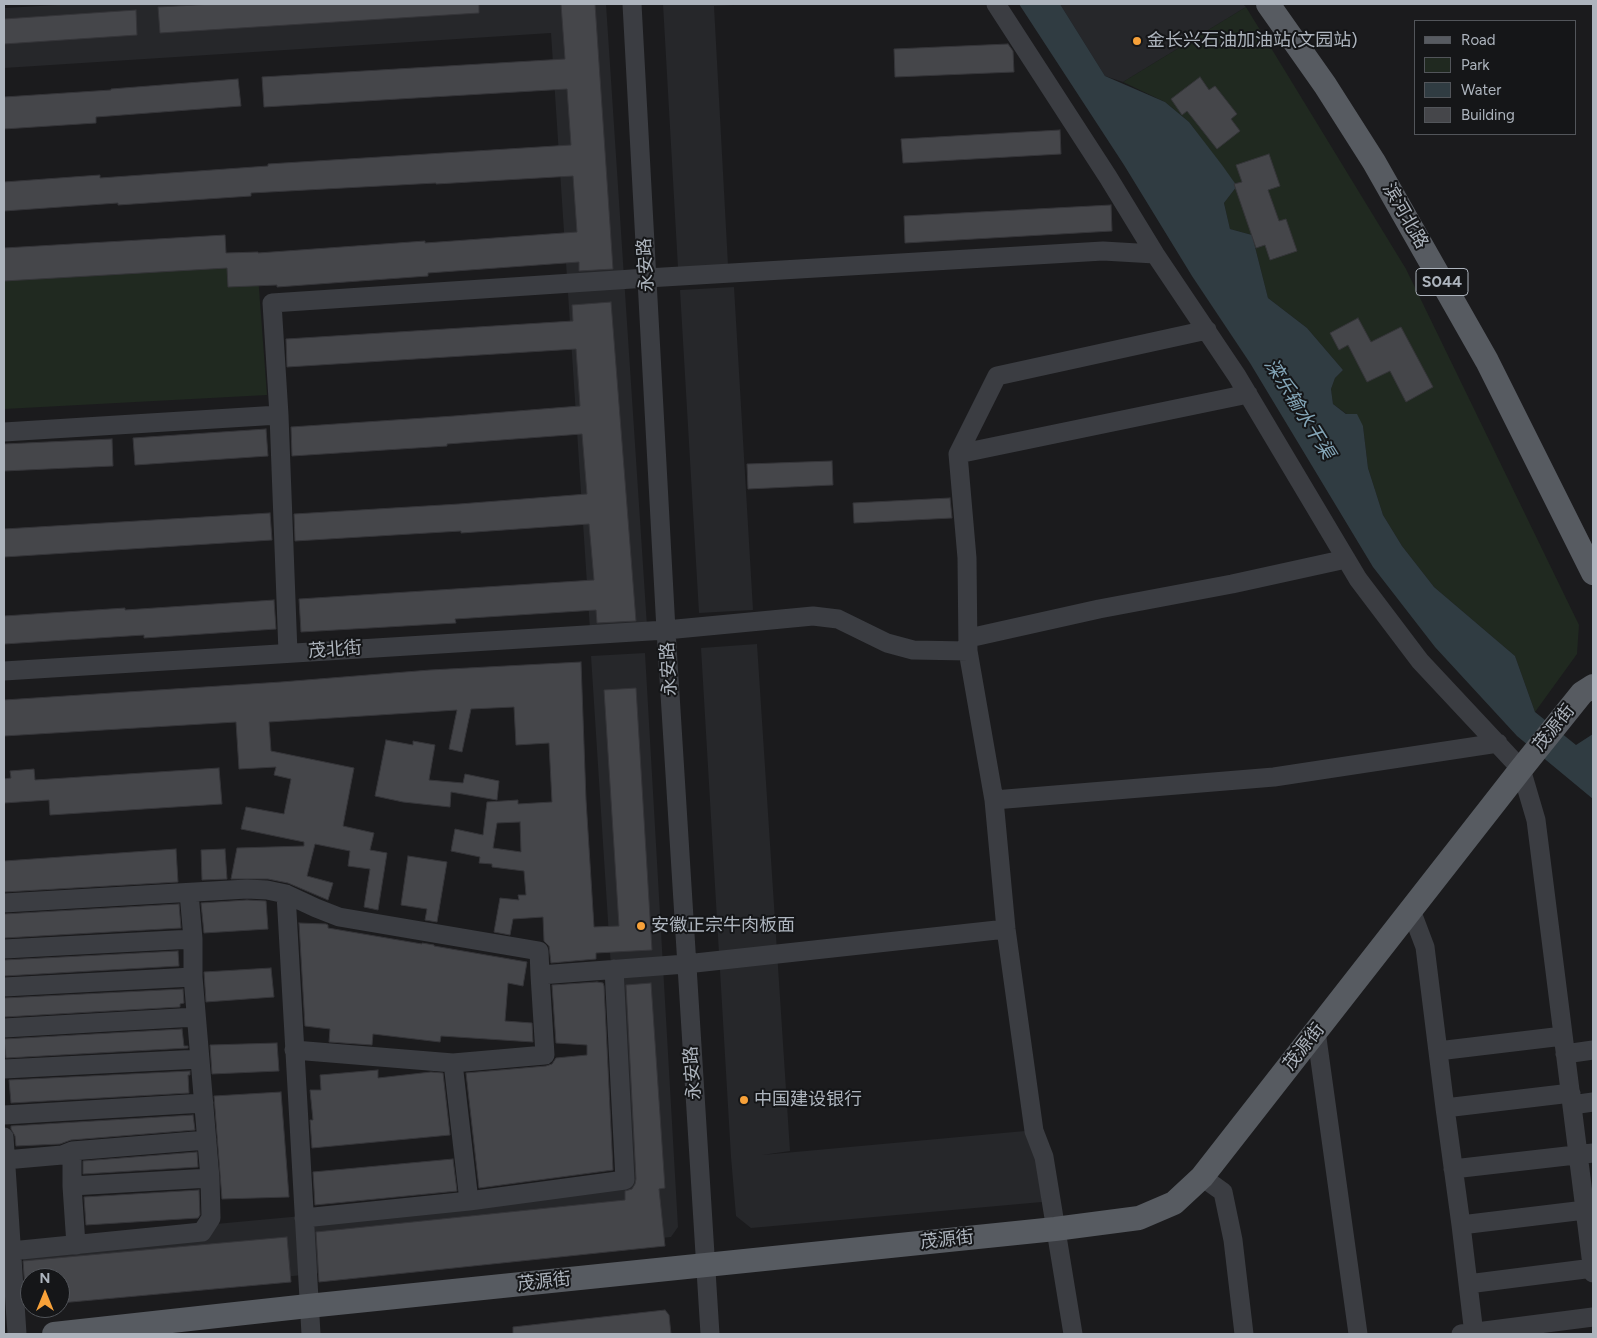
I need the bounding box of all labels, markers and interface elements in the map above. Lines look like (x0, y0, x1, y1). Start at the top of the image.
legend (1414, 20, 1577, 135)
place label: 金长兴石油加油站(文园站) (1147, 30, 1358, 52)
text: Road (1461, 31, 1496, 49)
marker: 金长兴石油加油站(文园站) (1131, 35, 1143, 47)
text: Park (1461, 56, 1490, 74)
text: Water (1461, 81, 1501, 99)
text: Building (1461, 106, 1515, 124)
street label: 滨河北路 (1378, 179, 1432, 253)
street label: 永安路 (634, 237, 658, 293)
road number: S044 (1416, 268, 1468, 296)
water label: 滦乐输水干渠 (1259, 355, 1339, 463)
street label: 茂北街 (307, 637, 363, 663)
street label: 永安路 (657, 641, 681, 697)
street label: 茂源街 (1529, 700, 1579, 756)
place label: 安徽正宗牛肉板面 (651, 915, 795, 937)
marker: 安徽正宗牛肉板面 (635, 920, 647, 932)
street label: 茂源街 (1279, 1019, 1329, 1075)
street label: 永安路 (680, 1045, 706, 1101)
place label: 中国建设银行 (754, 1089, 862, 1111)
marker: 中国建设银行 (738, 1094, 750, 1106)
street label: 茂源街 (919, 1226, 975, 1254)
north arrow (20, 1268, 70, 1318)
street label: 茂源街 (516, 1268, 572, 1296)
text: N (40, 1270, 50, 1287)

